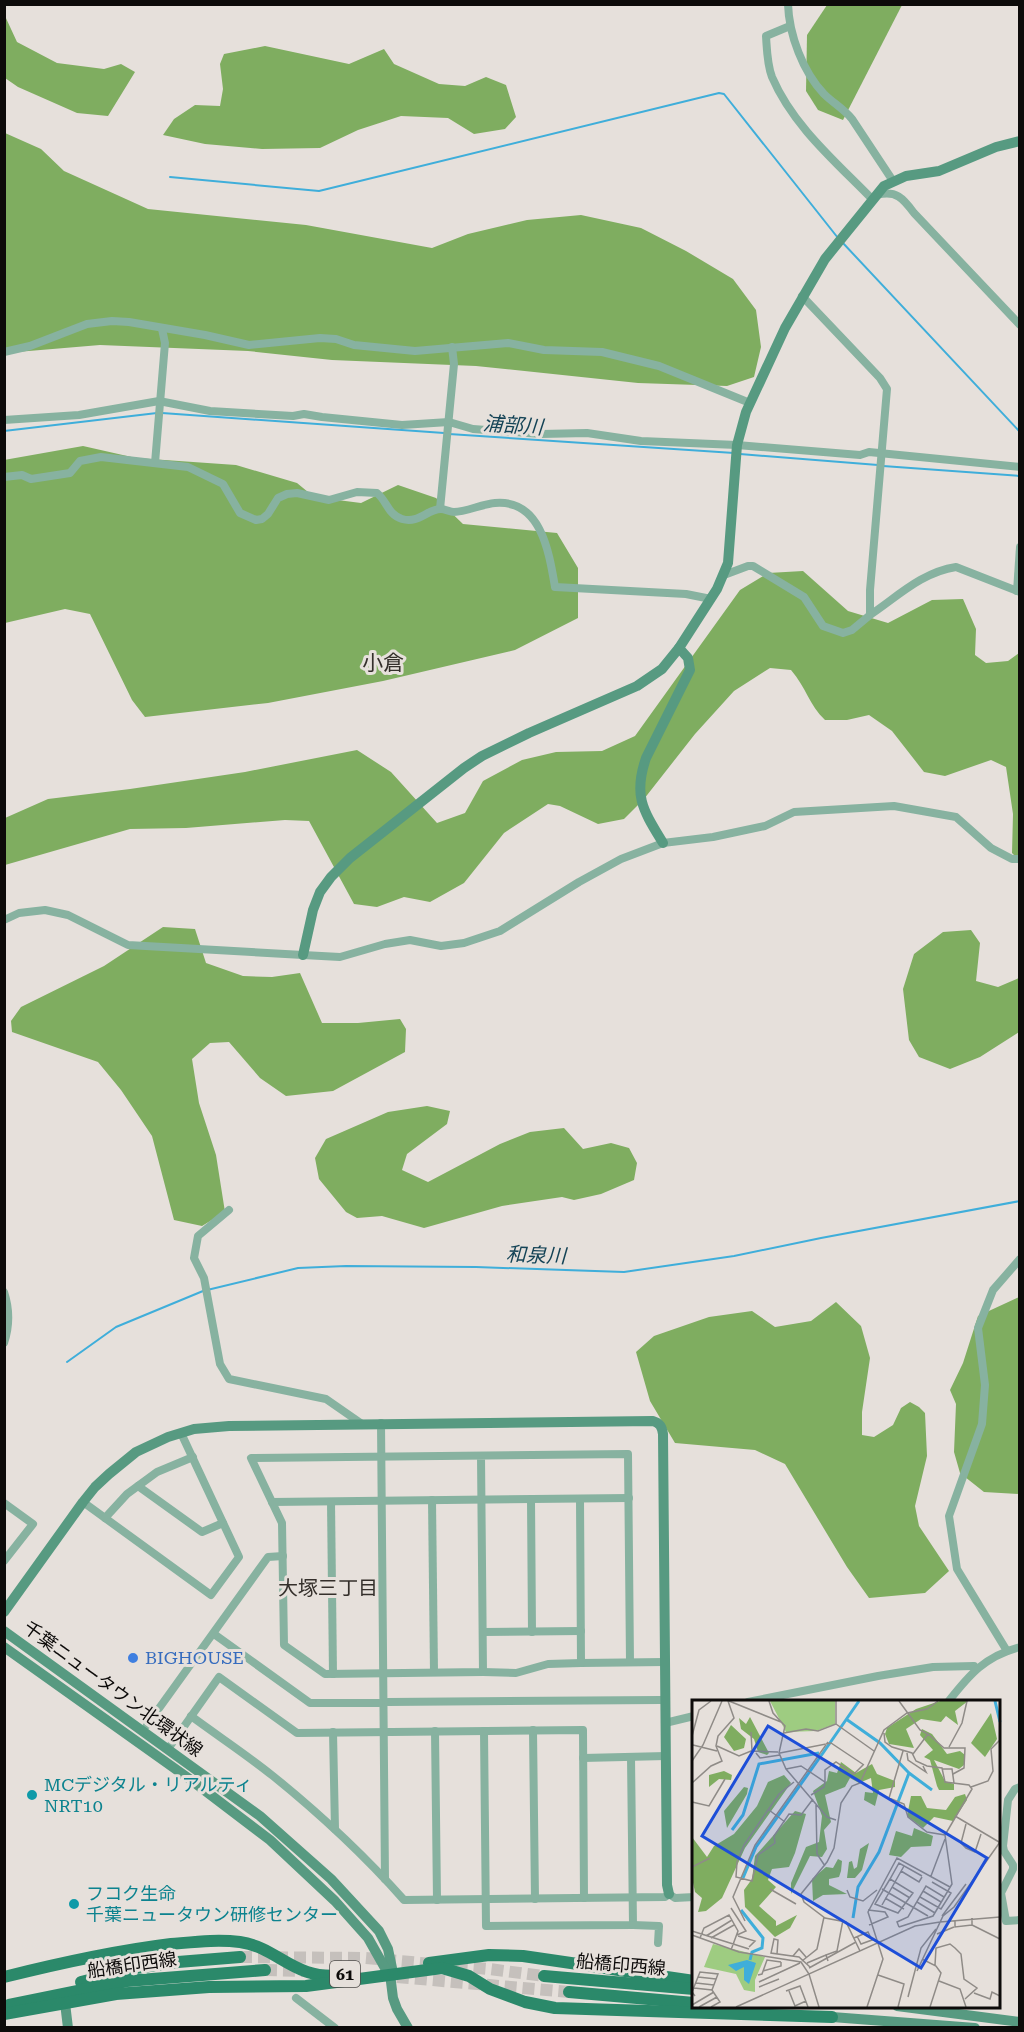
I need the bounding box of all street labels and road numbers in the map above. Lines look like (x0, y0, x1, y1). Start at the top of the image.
street label: 千葉ニュータウン北環状線 (20, 1617, 207, 1761)
street label: 船橋印西線 (86, 1948, 178, 1981)
street label: 船橋印西線 (575, 1950, 667, 1979)
road number: 61 (330, 1961, 360, 1987)

